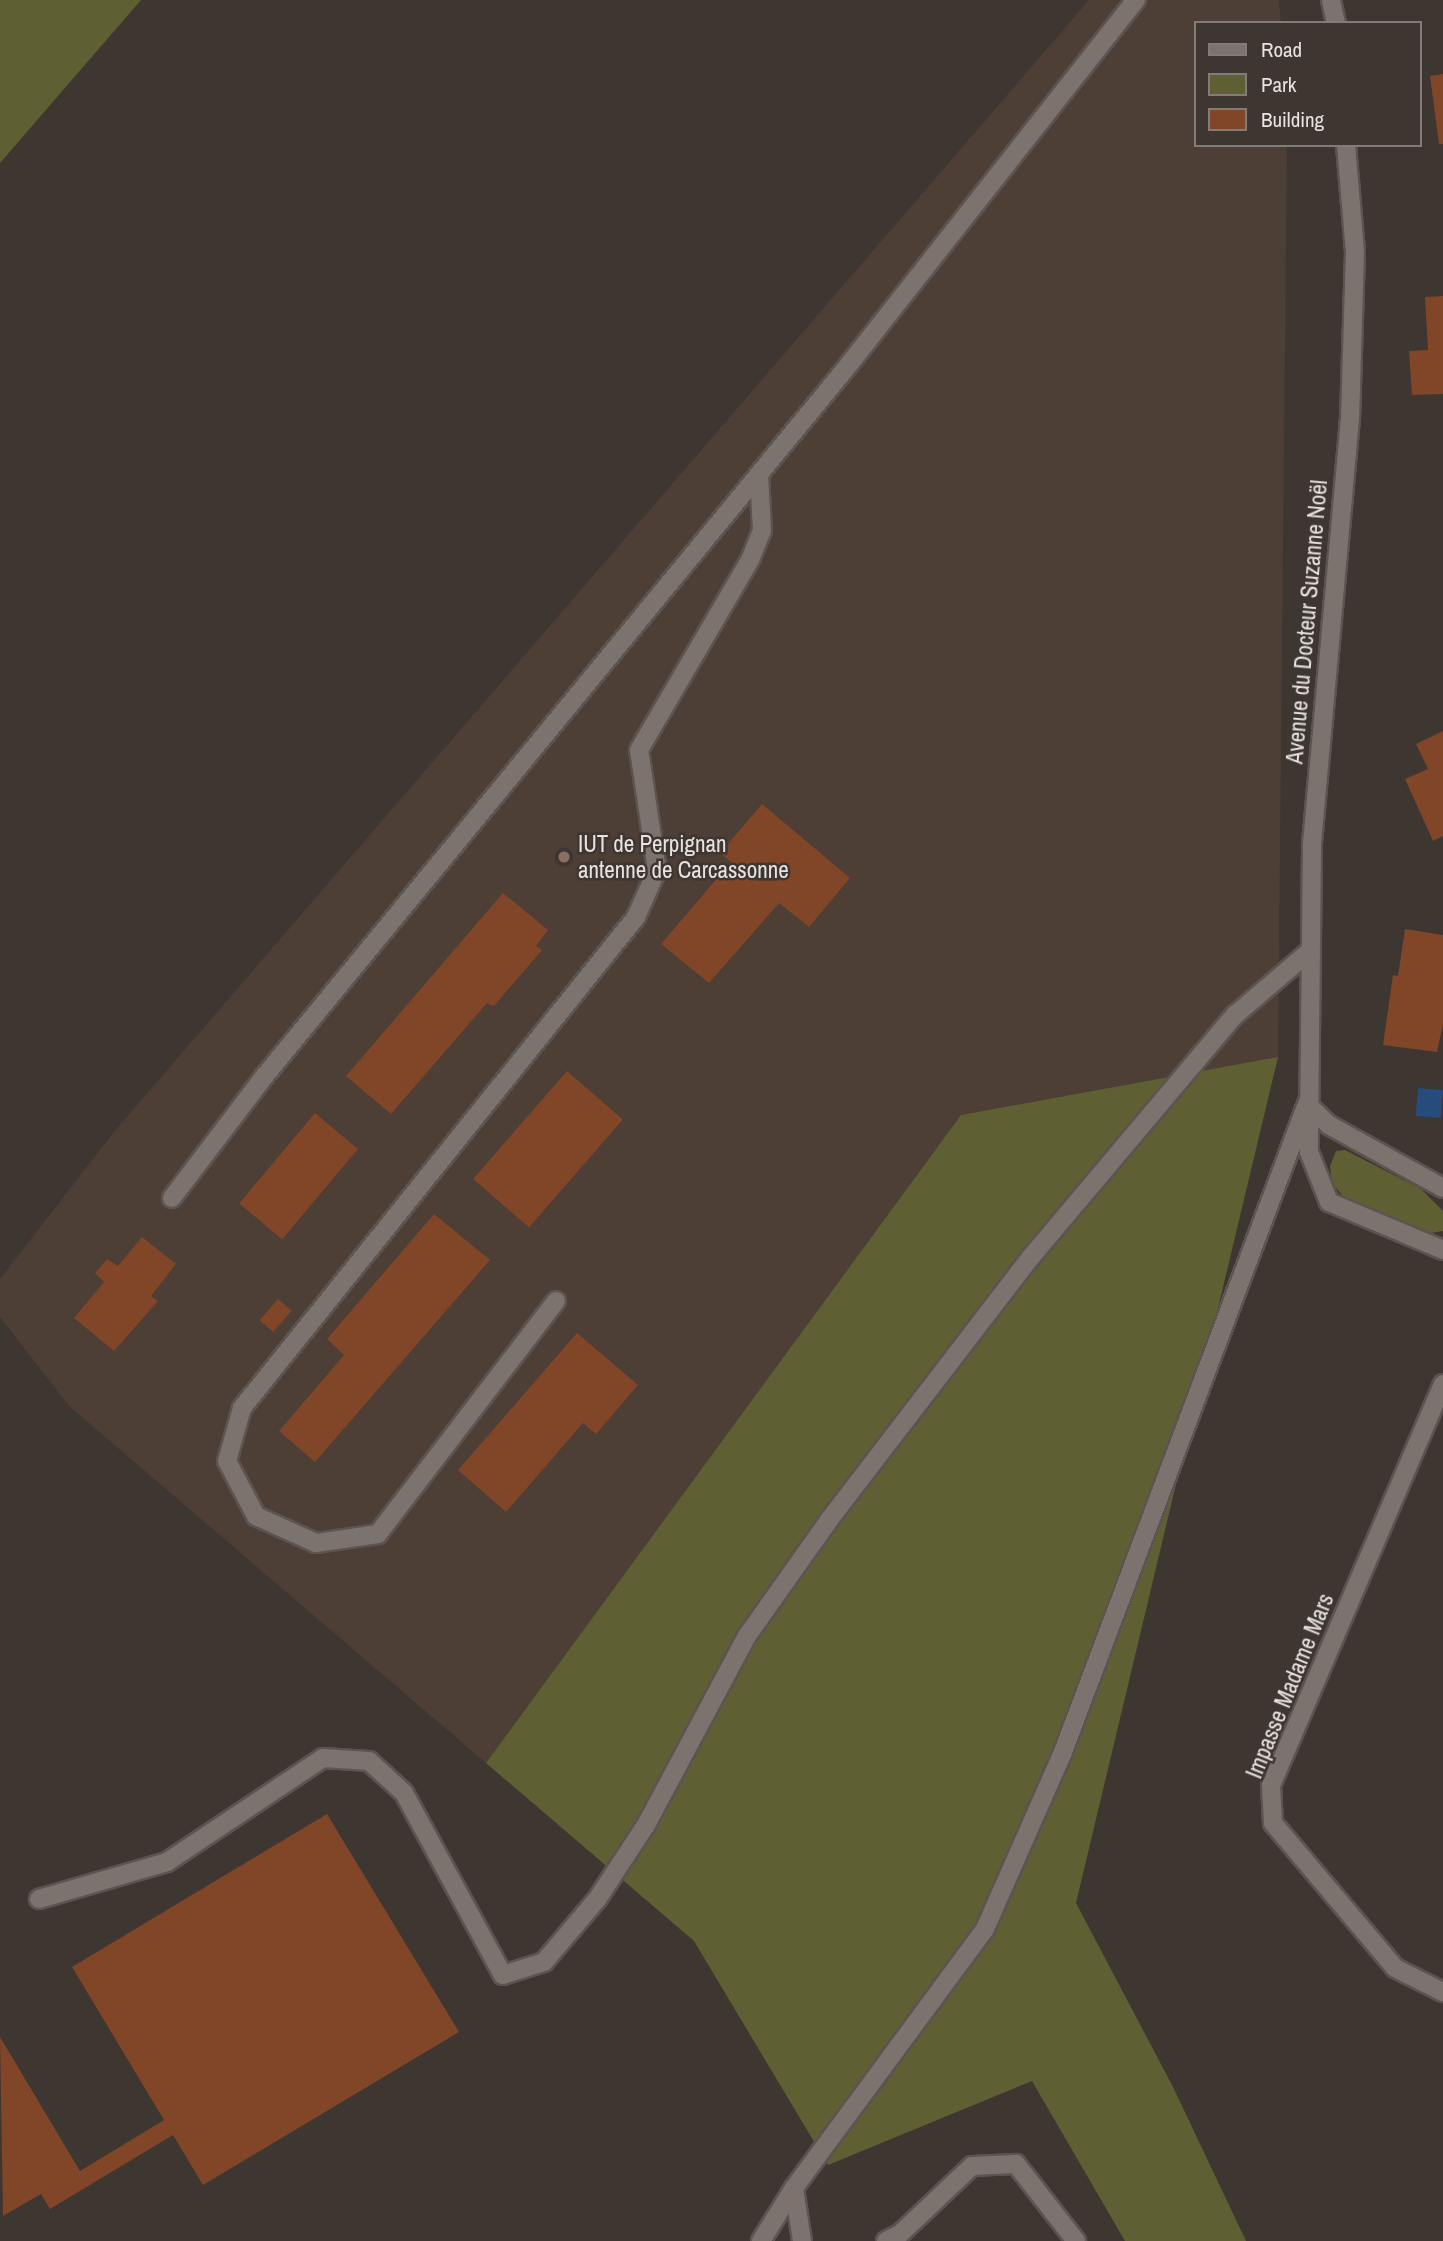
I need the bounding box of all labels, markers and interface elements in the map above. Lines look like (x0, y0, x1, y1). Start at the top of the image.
legend (1194, 21, 1422, 147)
text: Road (1261, 35, 1302, 64)
text: Park (1261, 70, 1296, 99)
text: Building (1261, 105, 1324, 134)
street label: Avenue du Docteur Suzanne Noël (1281, 479, 1333, 765)
place label: IUT de Perpignan antenne de Carcassonne (578, 830, 789, 884)
marker: IUT de Perpignan antenne de Carcassonne (556, 849, 572, 865)
street label: Impasse Madame Mars (1240, 1589, 1340, 1783)

